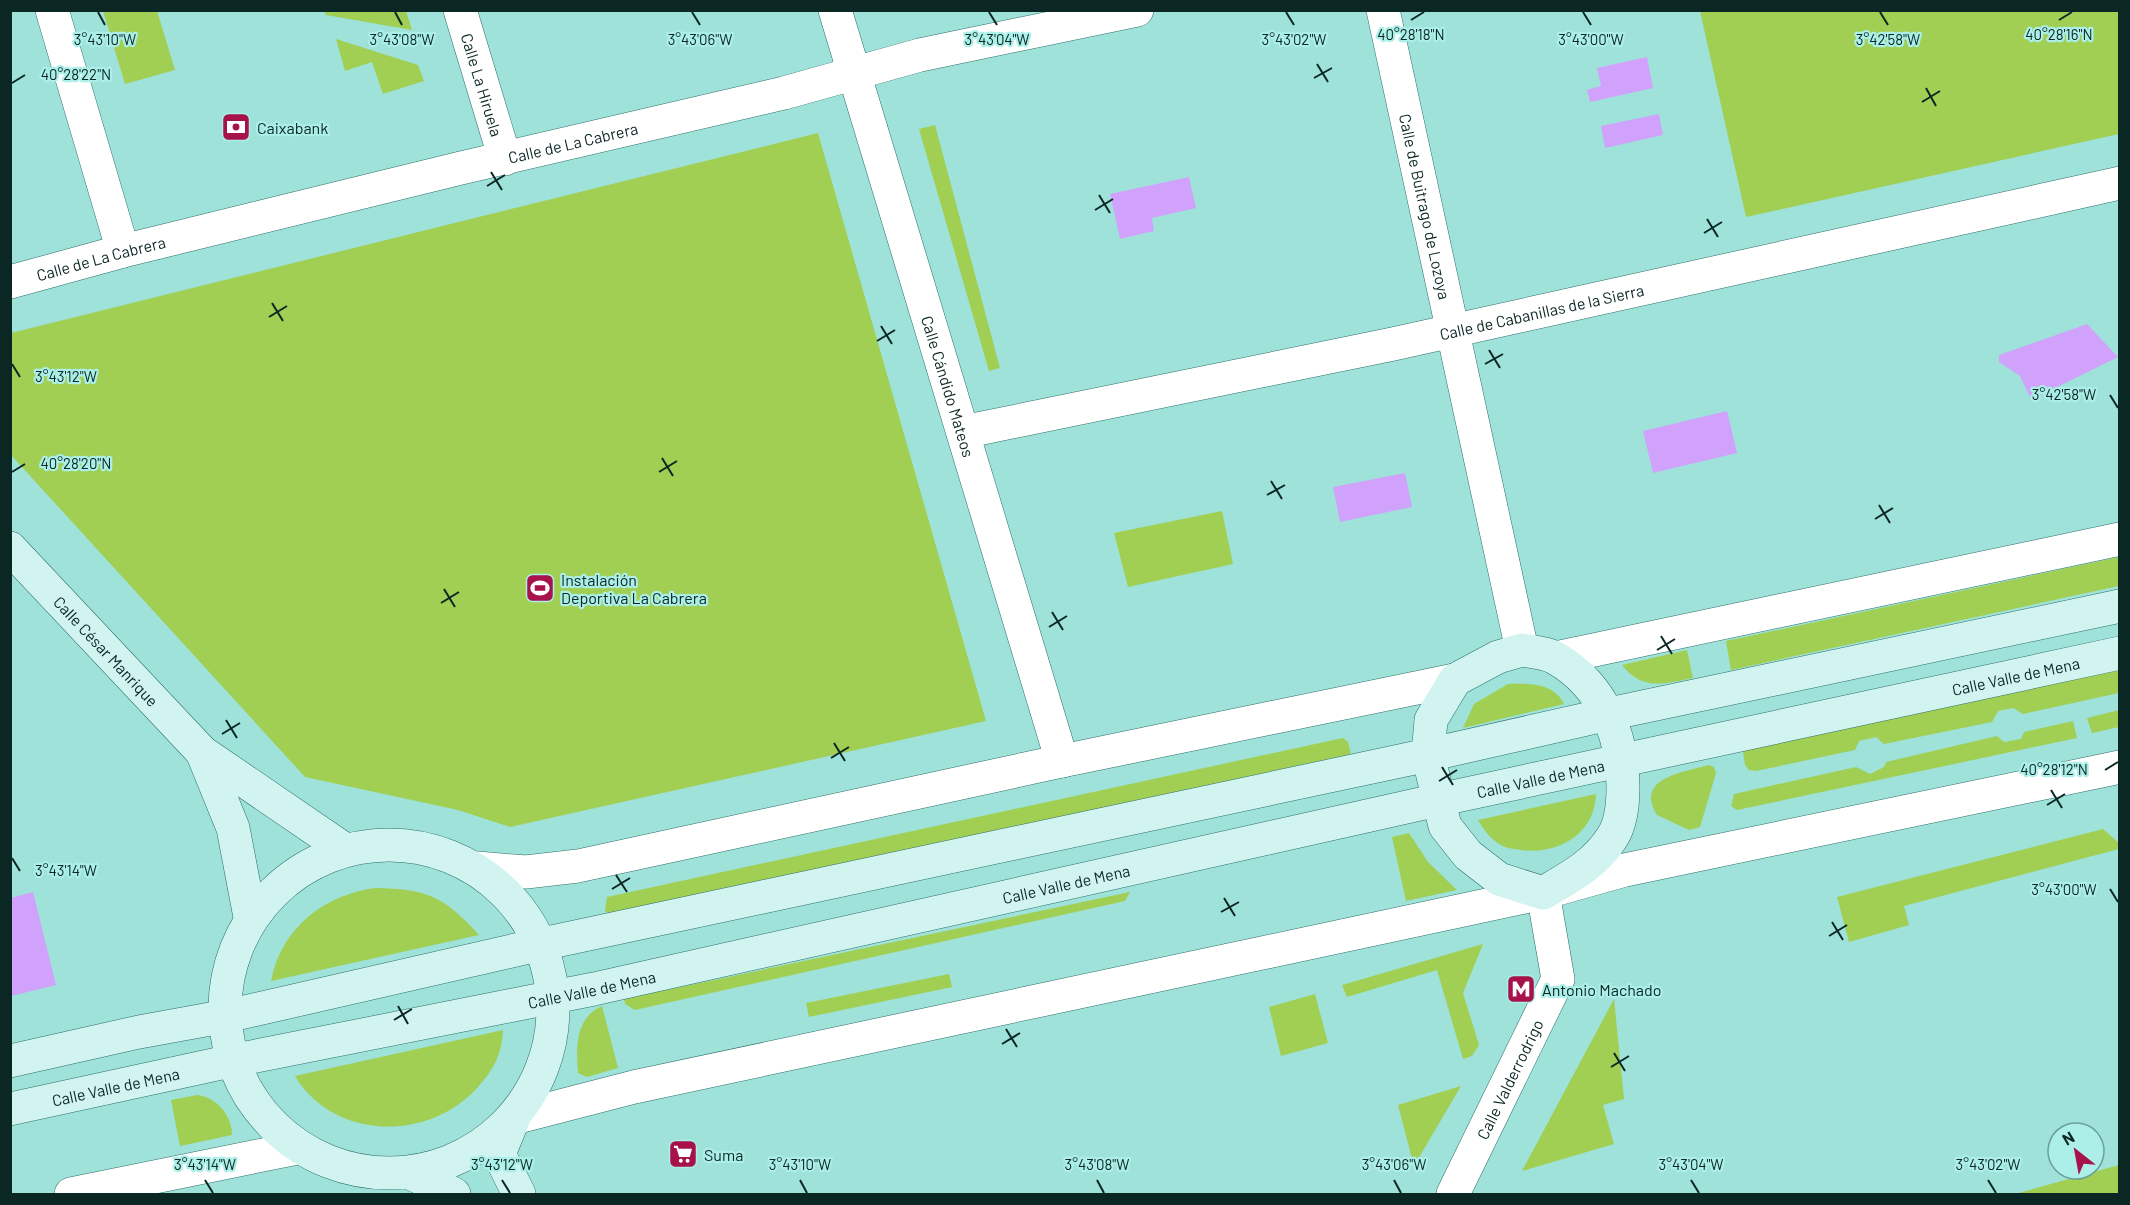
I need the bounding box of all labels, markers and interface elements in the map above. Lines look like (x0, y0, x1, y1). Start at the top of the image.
text: 40°28'18"N (1377, 25, 1445, 43)
text: 40°28'16"N (2025, 25, 2093, 43)
text: 3°43'10"W (74, 30, 136, 48)
text: 3°43'08"W (370, 30, 434, 48)
text: 3°43'06"W (668, 30, 732, 48)
text: 3°43'04"W (964, 30, 1030, 48)
text: 3°43'02"W (1261, 30, 1327, 48)
text: 3°43'00"W (1558, 30, 1624, 48)
text: 3°42'58"W (1856, 30, 1920, 48)
street label: Calle La Hiruela (458, 31, 507, 139)
text: 40°28'22"N (41, 65, 111, 83)
bank icon: Caixabank (220, 111, 252, 143)
street label: Calle de Buitrago de Lozoya (1396, 112, 1455, 301)
place label: Caixabank (257, 118, 328, 137)
street label: Calle de La Cabrera (506, 118, 640, 166)
street label: Calle de La Cabrera (34, 231, 167, 284)
street label: Calle de Cabanillas de la Sierra (1438, 279, 1645, 343)
street label: Calle Cándido Mateos (918, 313, 979, 459)
text: 3°43'12"W (35, 367, 97, 385)
text: 3°42'58"W (2032, 385, 2096, 403)
text: 40°28'20"N (41, 454, 111, 472)
place label: Instalación Deportiva La Cabrera (561, 570, 707, 607)
sports icon: Instalación Deportiva La Cabrera (524, 572, 556, 604)
street label: Calle César Manrique (50, 592, 163, 710)
street label: Calle Valle de Mena (1950, 653, 2081, 698)
street label: Calle Valle de Mena (1475, 755, 1606, 801)
text: 40°28'12"N (2020, 760, 2088, 778)
street label: Calle Valle de Mena (1001, 860, 1132, 907)
text: 3°43'14"W (35, 861, 97, 879)
text: 3°43'00"W (2031, 880, 2097, 898)
street label: Calle Valle de Mena (526, 966, 657, 1011)
metro station icon: Antonio Machado (1505, 973, 1537, 1005)
place label: Antonio Machado (1542, 980, 1661, 999)
street label: Calle Valderrodrigo (1472, 1016, 1546, 1142)
street label: Calle Valle de Mena (50, 1063, 181, 1109)
north arrow (2046, 1121, 2106, 1181)
text: N (2059, 1127, 2077, 1149)
supermarket icon: Suma (667, 1138, 699, 1170)
place label: Suma (704, 1145, 743, 1164)
text: 3°43'14"W (174, 1155, 236, 1173)
text: 3°43'12"W (471, 1155, 533, 1173)
text: 3°43'10"W (769, 1155, 831, 1173)
text: 3°43'08"W (1065, 1155, 1129, 1173)
text: 3°43'06"W (1362, 1155, 1426, 1173)
text: 3°43'04"W (1658, 1155, 1724, 1173)
text: 3°43'02"W (1955, 1155, 2021, 1173)

